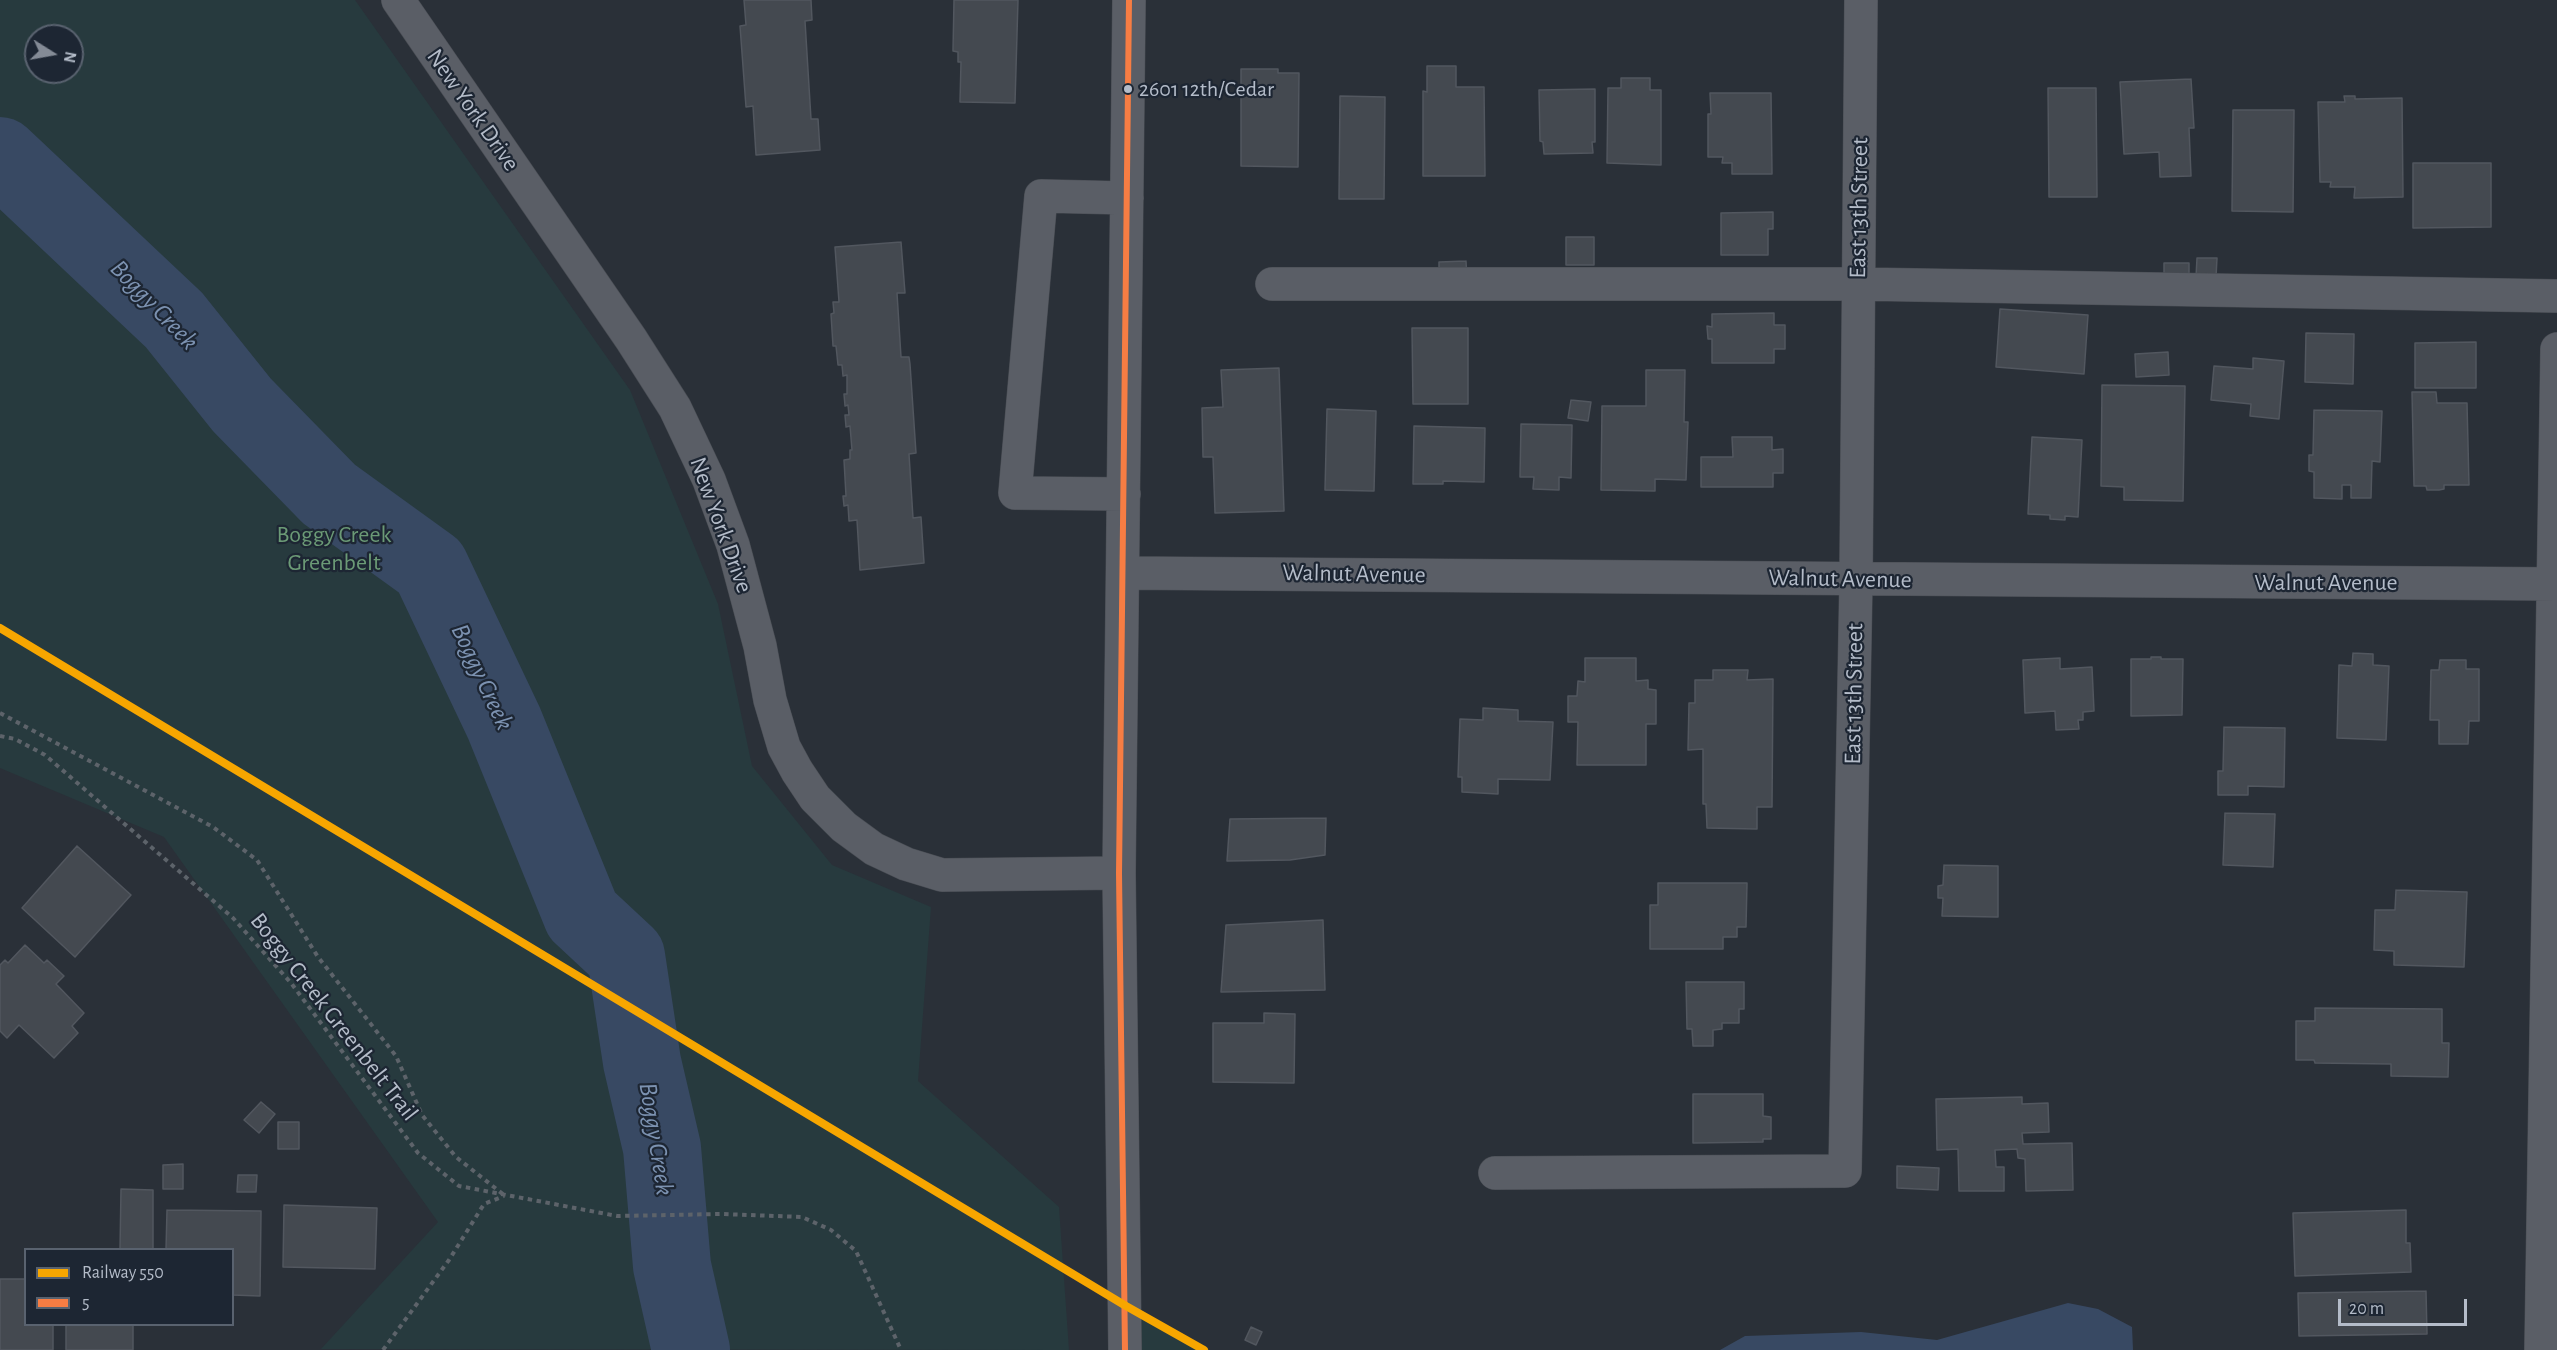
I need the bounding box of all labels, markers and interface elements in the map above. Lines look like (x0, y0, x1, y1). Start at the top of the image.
north arrow (24, 24, 84, 84)
street label: New York Drive (420, 43, 526, 177)
text: N (61, 50, 79, 64)
place label: 2601 12th/Cedar (1139, 76, 1274, 102)
marker: 2601 12th/Cedar (1122, 83, 1134, 95)
street label: East 13th Street (1843, 137, 1875, 279)
water label: Boggy Creek (103, 253, 205, 357)
street label: New York Drive (683, 453, 759, 597)
park label: Boggy Creek Greenbelt (277, 521, 391, 577)
street label: Walnut Avenue (1282, 558, 1426, 590)
street label: Walnut Avenue (1768, 563, 1912, 595)
street label: Walnut Avenue (2254, 569, 2398, 597)
water label: Boggy Creek (444, 619, 520, 735)
street label: East 13th Street (1838, 623, 1870, 765)
street label: Boggy Creek Greenbelt Trail (244, 907, 424, 1127)
water label: Boggy Creek (632, 1080, 680, 1198)
legend (24, 1248, 234, 1326)
text: Railway 550 (82, 1264, 164, 1282)
scale bar (2341, 1287, 2470, 1325)
text: 5 (82, 1294, 90, 1312)
text: 20 m (2349, 1300, 2384, 1318)

